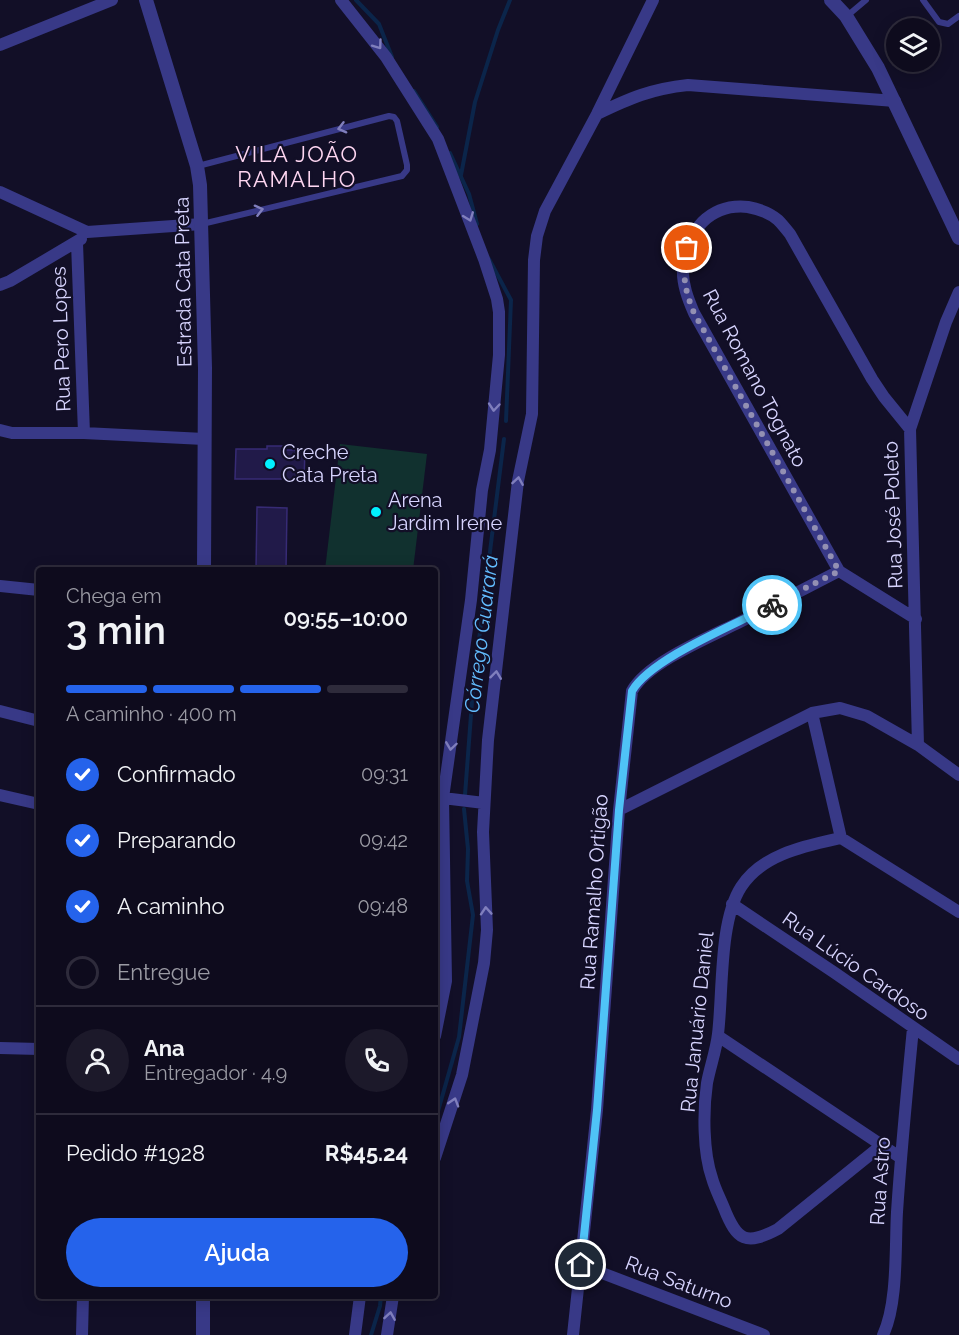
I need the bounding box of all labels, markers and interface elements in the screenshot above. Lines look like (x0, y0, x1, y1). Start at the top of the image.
map controls (886, 18, 940, 72)
button: layers (886, 18, 940, 72)
one-way arrow (371, 39, 382, 50)
one-way arrow (337, 121, 347, 134)
district label: VILA JOÃO RAMALHO (235, 141, 359, 192)
street label: Estrada Cata Preta (170, 197, 196, 367)
one-way arrow (254, 205, 264, 218)
one-way arrow (461, 211, 474, 222)
pin (661, 222, 712, 273)
icon: bag (670, 231, 703, 264)
street label: Rua Pero Lopes (46, 266, 76, 412)
street label: Rua Romano Tognato (698, 285, 812, 471)
one-way arrow (488, 402, 501, 411)
place label: Creche Cata Preta (282, 440, 378, 487)
street label: Rua José Poleto (878, 441, 908, 589)
marker: Creche Cata Preta (263, 457, 277, 471)
one-way arrow (512, 476, 524, 486)
place label: Arena Jardim Irene (388, 488, 502, 535)
marker: Arena Jardim Irene (369, 505, 383, 519)
water label: Córrego Guarará (459, 554, 503, 714)
courier (742, 575, 802, 635)
text: Chega em (66, 584, 162, 608)
icon: bike (756, 589, 789, 622)
text: 09:55–10:00 (284, 605, 408, 631)
text: 3 min (66, 607, 166, 653)
one-way arrow (489, 670, 502, 679)
text: A caminho · 400 m (66, 702, 237, 726)
one-way arrow (445, 741, 457, 750)
icon: check (66, 758, 99, 791)
text: Confirmado (117, 761, 236, 787)
text: 09:31 (361, 762, 408, 786)
street label: Rua Ramalho Ortigão (575, 793, 613, 991)
icon: check (66, 824, 99, 857)
text: Preparando (117, 827, 236, 853)
text: 09:42 (359, 828, 408, 852)
icon: check (66, 890, 99, 923)
text: A caminho (117, 893, 225, 919)
text: 09:48 (358, 894, 408, 918)
one-way arrow (479, 906, 492, 915)
street label: Rua Lúcio Cardoso (778, 906, 934, 1026)
street label: Rua Januário Daniel (676, 930, 718, 1114)
text: Entregue (117, 959, 210, 985)
button: person (66, 1029, 129, 1092)
button: phone (345, 1029, 408, 1092)
text: Ana (144, 1035, 185, 1061)
text: Entregador · 4.9 (144, 1061, 287, 1085)
one-way arrow (447, 1098, 459, 1108)
street label: Rua Astro (865, 1136, 895, 1226)
text: Pedido #1928 (66, 1140, 205, 1166)
text: R$45.24 (325, 1140, 408, 1166)
button: Ajuda (66, 1218, 408, 1287)
pin (555, 1239, 606, 1290)
icon: home (564, 1248, 597, 1281)
street label: Rua Saturno (622, 1251, 736, 1313)
one-way arrow (384, 1311, 396, 1320)

